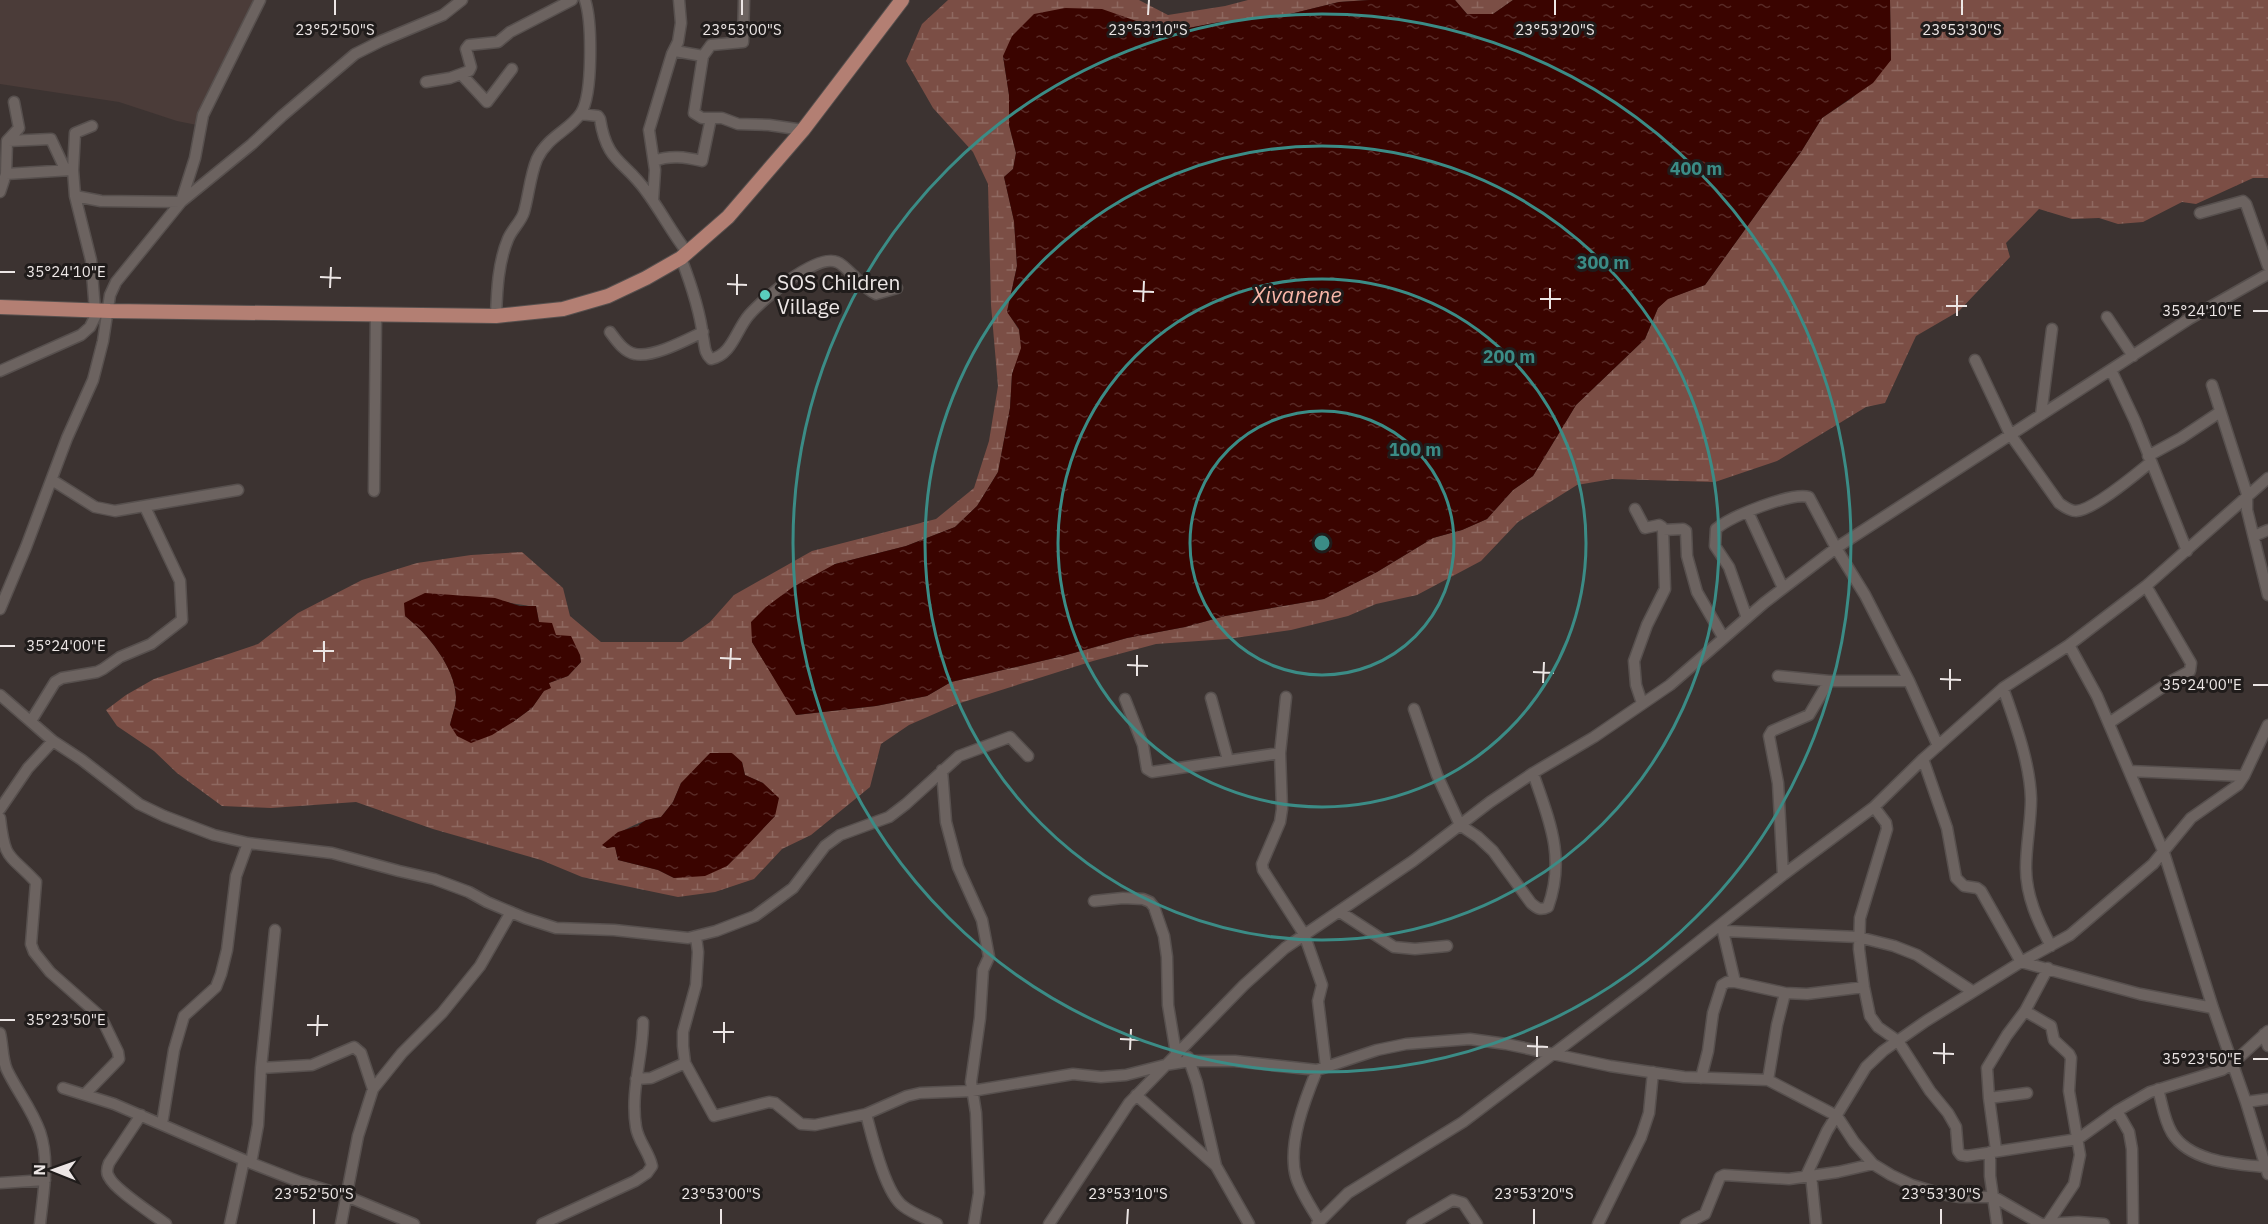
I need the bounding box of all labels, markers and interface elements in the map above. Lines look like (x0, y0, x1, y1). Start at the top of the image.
text: 23°52'50"S (295, 20, 375, 39)
text: 23°53'00"S (702, 20, 782, 39)
text: 23°53'10"S (1108, 20, 1188, 39)
text: 23°53'20"S (1515, 20, 1595, 39)
text: 23°53'30"S (1922, 20, 2002, 39)
text: 400 m (1670, 157, 1722, 180)
text: 300 m (1577, 251, 1629, 274)
text: 35°24'10"E (26, 262, 106, 281)
place label: SOS Children Village (777, 268, 900, 320)
water label: Xivanene (1251, 280, 1342, 309)
marker: SOS Children Village (758, 288, 772, 302)
text: 35°24'10"E (2162, 301, 2242, 320)
text: 200 m (1483, 345, 1535, 368)
text: 100 m (1389, 438, 1441, 461)
centre of rings (1312, 533, 1332, 553)
text: 35°24'00"E (26, 636, 106, 655)
text: 35°24'00"E (2162, 675, 2242, 694)
text: 35°23'50"E (26, 1010, 106, 1029)
text: 35°23'50"E (2162, 1049, 2242, 1068)
north arrow (24, 1140, 84, 1200)
text: N (29, 1164, 49, 1176)
text: 23°52'50"S (274, 1184, 354, 1203)
text: 23°53'00"S (681, 1184, 761, 1203)
text: 23°53'10"S (1088, 1184, 1168, 1203)
text: 23°53'20"S (1494, 1184, 1574, 1203)
text: 23°53'30"S (1901, 1184, 1981, 1203)

